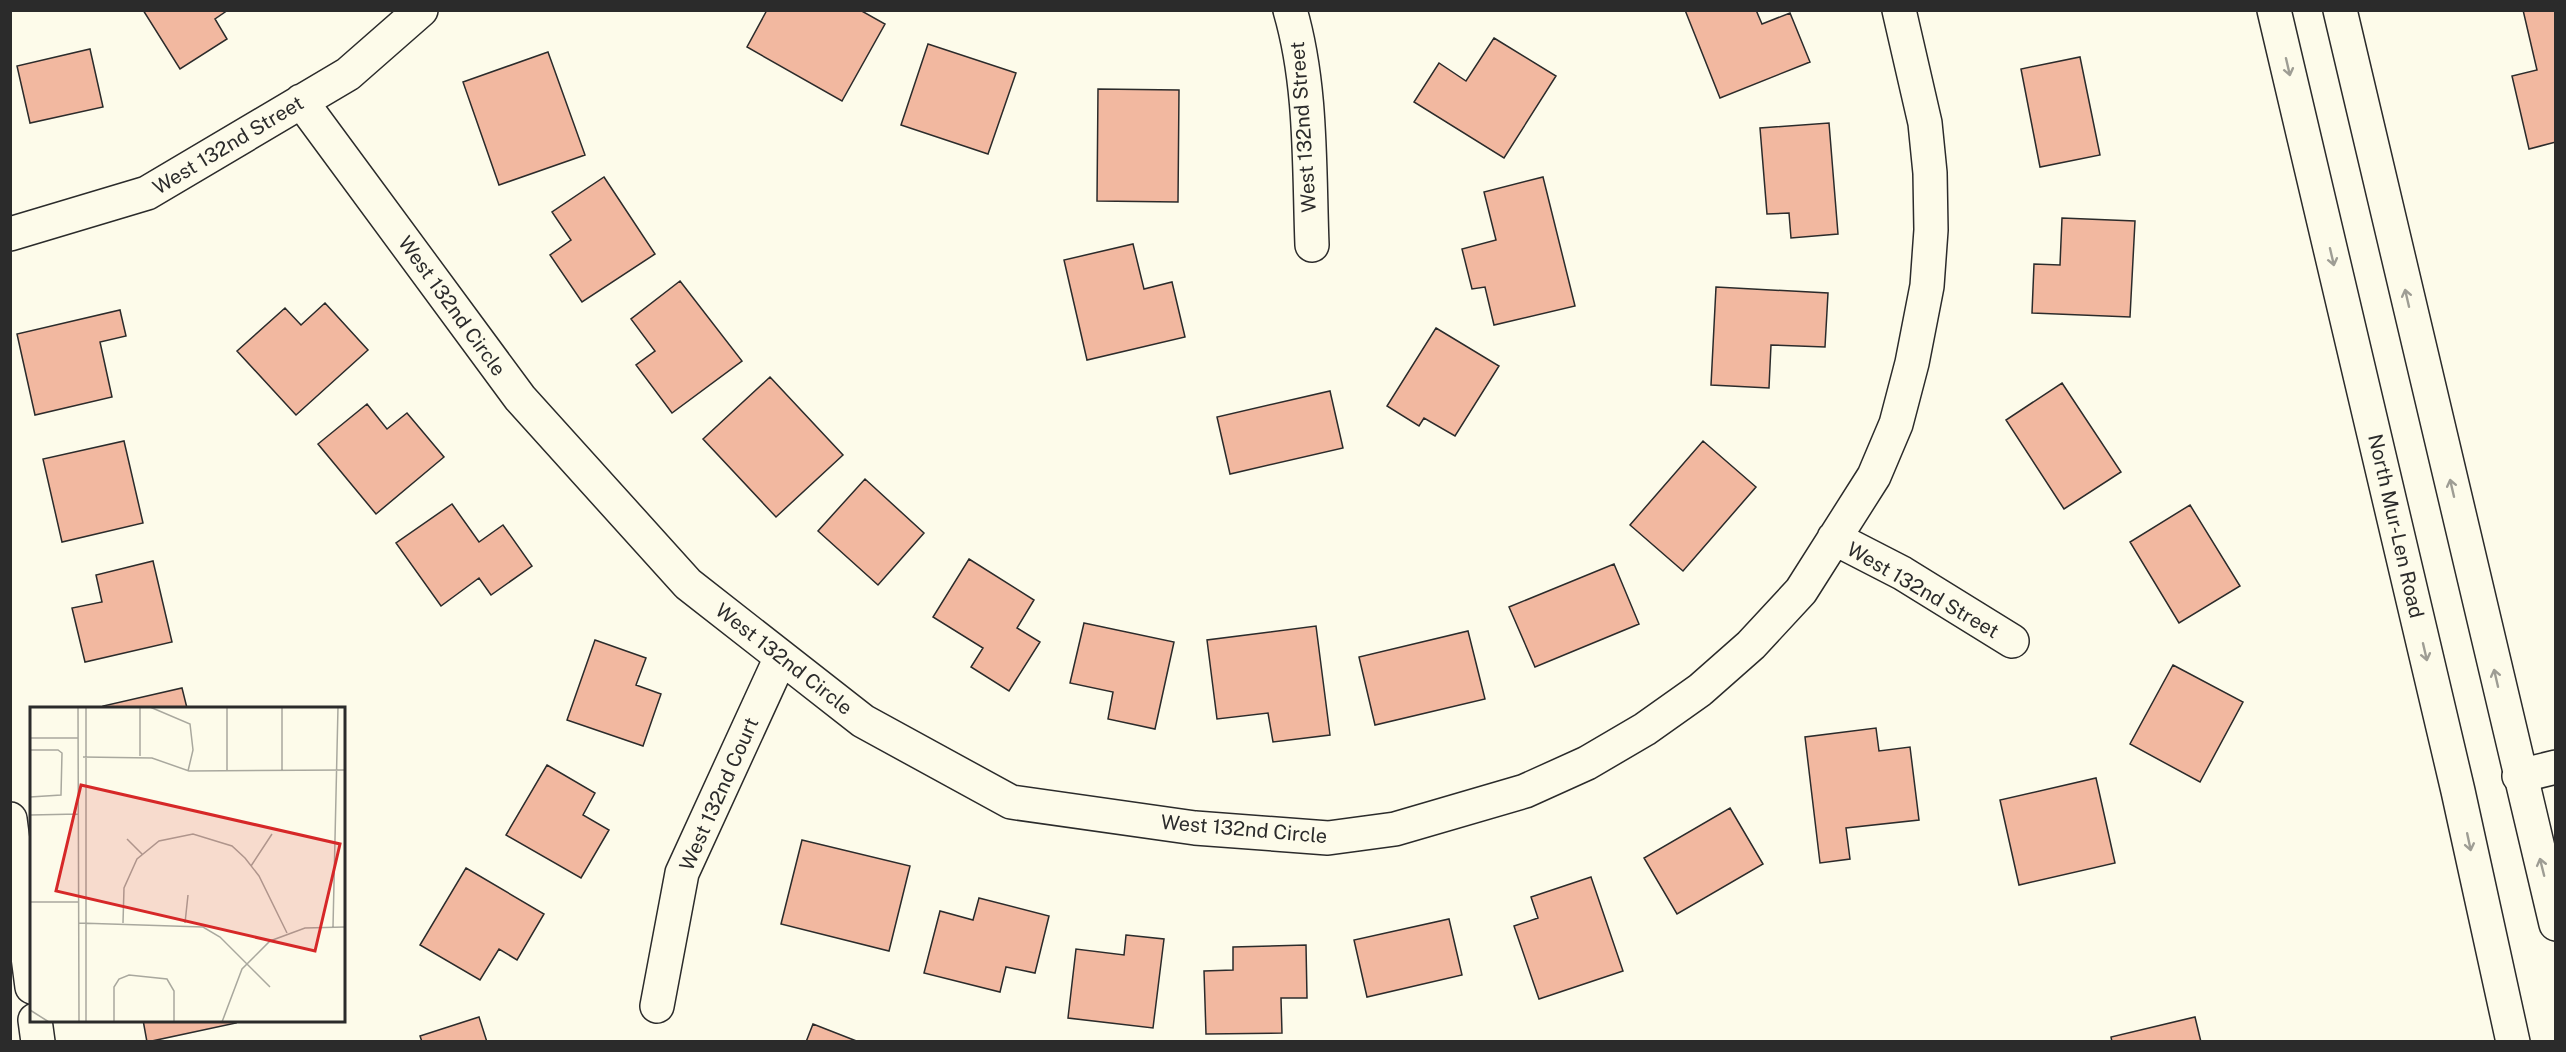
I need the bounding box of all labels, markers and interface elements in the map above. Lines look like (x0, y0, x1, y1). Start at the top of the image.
street label: West 132nd Street (1285, 41, 1321, 213)
one-way arrow (2282, 58, 2294, 77)
street label: West 132nd Street (148, 91, 308, 199)
street label: West 132nd Circle (393, 231, 511, 381)
one-way arrow (2327, 247, 2339, 266)
one-way arrow (2401, 289, 2413, 308)
street label: North Mur-Len Road (2363, 432, 2429, 620)
one-way arrow (2446, 479, 2457, 498)
street label: West 132nd Street (1843, 537, 2003, 643)
street label: West 132nd Circle (711, 598, 857, 720)
one-way arrow (2420, 642, 2432, 661)
one-way arrow (2490, 668, 2502, 687)
inset map (30, 707, 345, 1022)
street label: West 132nd Court (674, 714, 764, 874)
street label: West 132nd Circle (1160, 810, 1328, 848)
one-way arrow (2464, 831, 2475, 851)
one-way arrow (2535, 858, 2547, 877)

